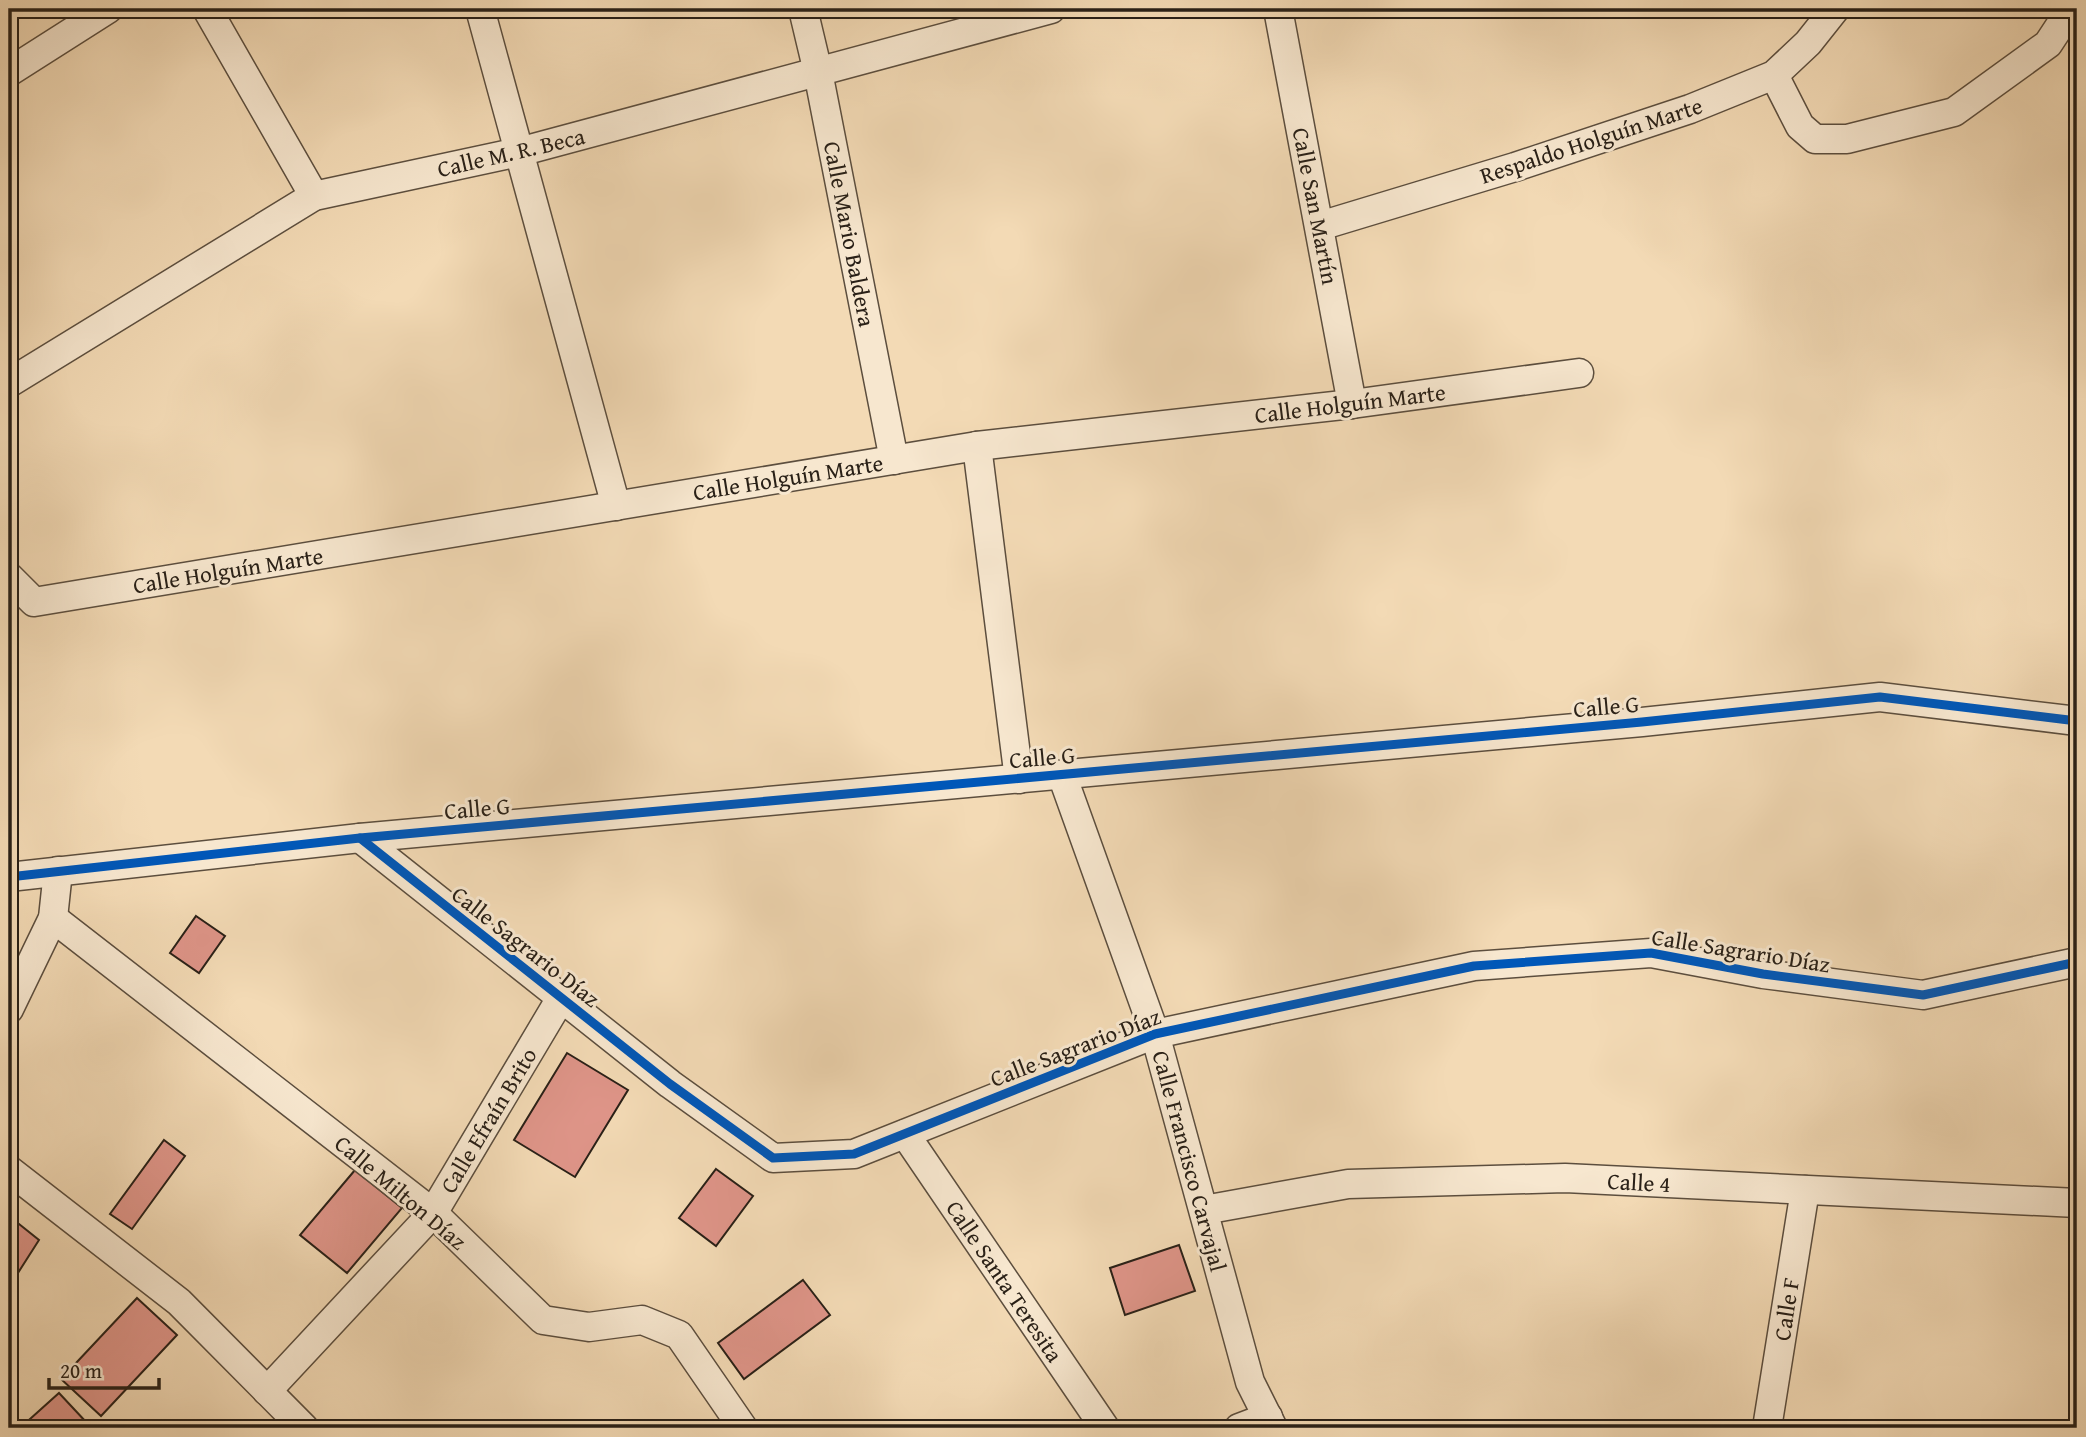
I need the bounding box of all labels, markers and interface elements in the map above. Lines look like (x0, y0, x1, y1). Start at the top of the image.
street label: Respaldo Holguín Marte (1476, 88, 1706, 192)
street label: Calle M. R. Beca (434, 119, 588, 185)
street label: Calle San Martín (1285, 125, 1347, 287)
street label: Calle Mario Baldera (816, 138, 884, 330)
street label: Calle Holguín Marte (1253, 375, 1447, 431)
street label: Calle Holguín Marte (691, 446, 885, 508)
street label: Calle Holguín Marte (131, 539, 325, 601)
street label: Calle G (1572, 687, 1641, 725)
street label: Calle G (1008, 738, 1077, 776)
street label: Calle G (443, 789, 512, 827)
street label: Calle Sagrario Díaz (445, 878, 607, 1014)
street label: Calle Sagrario Díaz (1650, 920, 1832, 980)
street label: Calle Sagrario Díaz (985, 999, 1165, 1095)
street label: Calle Efraín Brito (431, 1041, 545, 1199)
street label: Calle Francisco Carvajal (1145, 1047, 1235, 1275)
street label: Calle Milton Díaz (328, 1127, 474, 1257)
street label: Calle 4 (1607, 1164, 1671, 1200)
street label: Calle Santa Teresita (939, 1194, 1071, 1368)
street label: Calle F (1765, 1275, 1807, 1343)
scale bar (49, 1346, 159, 1390)
text: 20 m (60, 1355, 102, 1386)

